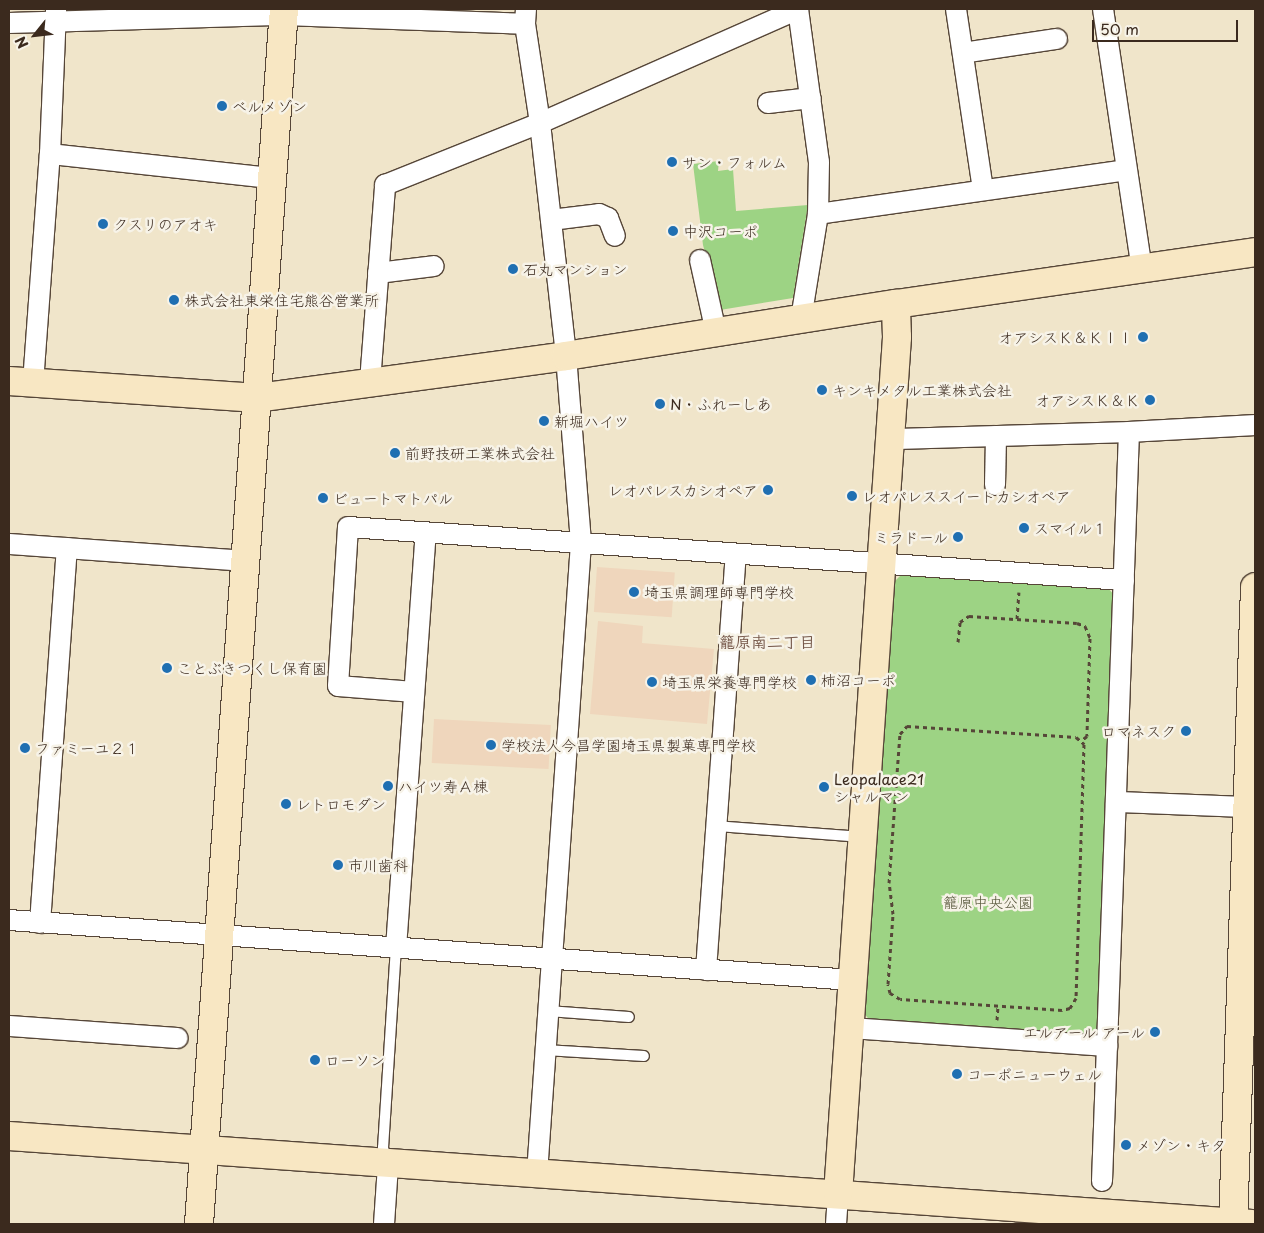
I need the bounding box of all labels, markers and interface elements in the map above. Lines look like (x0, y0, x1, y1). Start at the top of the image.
north arrow (10, 10, 60, 60)
scale bar (1094, 10, 1240, 42)
text: 50 m (1100, 17, 1139, 40)
text: N (10, 33, 33, 52)
place label: ベルメゾン (232, 97, 307, 115)
marker: ベルメゾン (216, 100, 228, 112)
place label: サン・フォルム (682, 153, 787, 171)
marker: サン・フォルム (666, 156, 678, 168)
place label: クスリのアオキ (113, 215, 218, 233)
marker: クスリのアオキ (97, 218, 109, 230)
place label: 中沢コーポ (683, 222, 758, 240)
marker: 中沢コーポ (667, 225, 679, 237)
place label: 石丸マンション (523, 260, 628, 278)
marker: 石丸マンション (507, 263, 519, 275)
place label: 株式会社東栄住宅熊谷営業所 (184, 291, 379, 309)
marker: 株式会社東栄住宅熊谷営業所 (168, 294, 180, 306)
place label: オアシスＫ＆ＫＩＩ (998, 328, 1133, 346)
marker: オアシスＫ＆ＫＩＩ (1137, 331, 1149, 343)
place label: キンキメタル工業株式会社 (832, 381, 1012, 399)
marker: キンキメタル工業株式会社 (816, 384, 828, 396)
place label: オアシスＫ＆Ｋ (1035, 391, 1140, 409)
marker: オアシスＫ＆Ｋ (1144, 394, 1156, 406)
place label: N・ふれーしあ (670, 395, 772, 413)
marker: N・ふれーしあ (654, 398, 666, 410)
place label: 新堀ハイツ (554, 412, 629, 430)
marker: 新堀ハイツ (538, 415, 550, 427)
place label: 前野技研工業株式会社 (405, 444, 555, 462)
marker: 前野技研工業株式会社 (389, 447, 401, 459)
place label: レオパレスカシオペア (608, 481, 758, 499)
marker: レオパレスカシオペア (762, 484, 774, 496)
place label: レオパレススイートカシオペア (862, 487, 1071, 505)
place label: ビュートマトパル (333, 489, 453, 507)
marker: レオパレススイートカシオペア (846, 490, 858, 502)
marker: ビュートマトパル (317, 492, 329, 504)
place label: スマイル１ (1034, 519, 1109, 537)
marker: スマイル１ (1018, 522, 1030, 534)
place label: ミラドール (873, 528, 948, 546)
marker: ミラドール (952, 531, 964, 543)
place label: 埼玉県調理師専門学校 (644, 583, 794, 601)
marker: 埼玉県調理師専門学校 (628, 586, 640, 598)
district label: 籠原南二丁目 (719, 631, 815, 651)
place label: ことぶきつくし保育園 (177, 659, 327, 677)
marker: ことぶきつくし保育園 (161, 662, 173, 674)
place label: 柿沼コーポ (821, 671, 896, 689)
place label: 埼玉県栄養専門学校 (662, 673, 797, 691)
marker: 柿沼コーポ (805, 674, 817, 686)
marker: 埼玉県栄養専門学校 (646, 676, 658, 688)
place label: ロマネスク (1101, 722, 1176, 740)
marker: ロマネスク (1180, 725, 1192, 737)
place label: 学校法人今昌学園埼玉県製菓専門学校 (501, 736, 756, 754)
place label: ファミーユ２１ (35, 739, 140, 757)
marker: 学校法人今昌学園埼玉県製菓専門学校 (485, 739, 497, 751)
marker: ファミーユ２１ (19, 742, 31, 754)
place label: Leopalace21 シャルマン (834, 769, 924, 804)
place label: ハイツ寿Ａ棟 (398, 777, 488, 795)
marker: ハイツ寿Ａ棟 (382, 780, 394, 792)
marker: Leopalace21 シャルマン (818, 781, 830, 793)
place label: レトロモダン (296, 795, 386, 813)
marker: レトロモダン (280, 798, 292, 810)
place label: 市川歯科 (348, 856, 408, 874)
marker: 市川歯科 (332, 859, 344, 871)
park label: 籠原中央公園 (943, 893, 1033, 911)
place label: エルアール アール (1021, 1023, 1145, 1041)
marker: エルアール アール (1149, 1026, 1161, 1038)
place label: ローソン (325, 1051, 385, 1069)
marker: ローソン (309, 1054, 321, 1066)
place label: コーポニューウェル (967, 1065, 1102, 1083)
marker: コーポニューウェル (951, 1068, 963, 1080)
place label: メゾン・キタ (1136, 1136, 1226, 1154)
marker: メゾン・キタ (1120, 1139, 1132, 1151)

